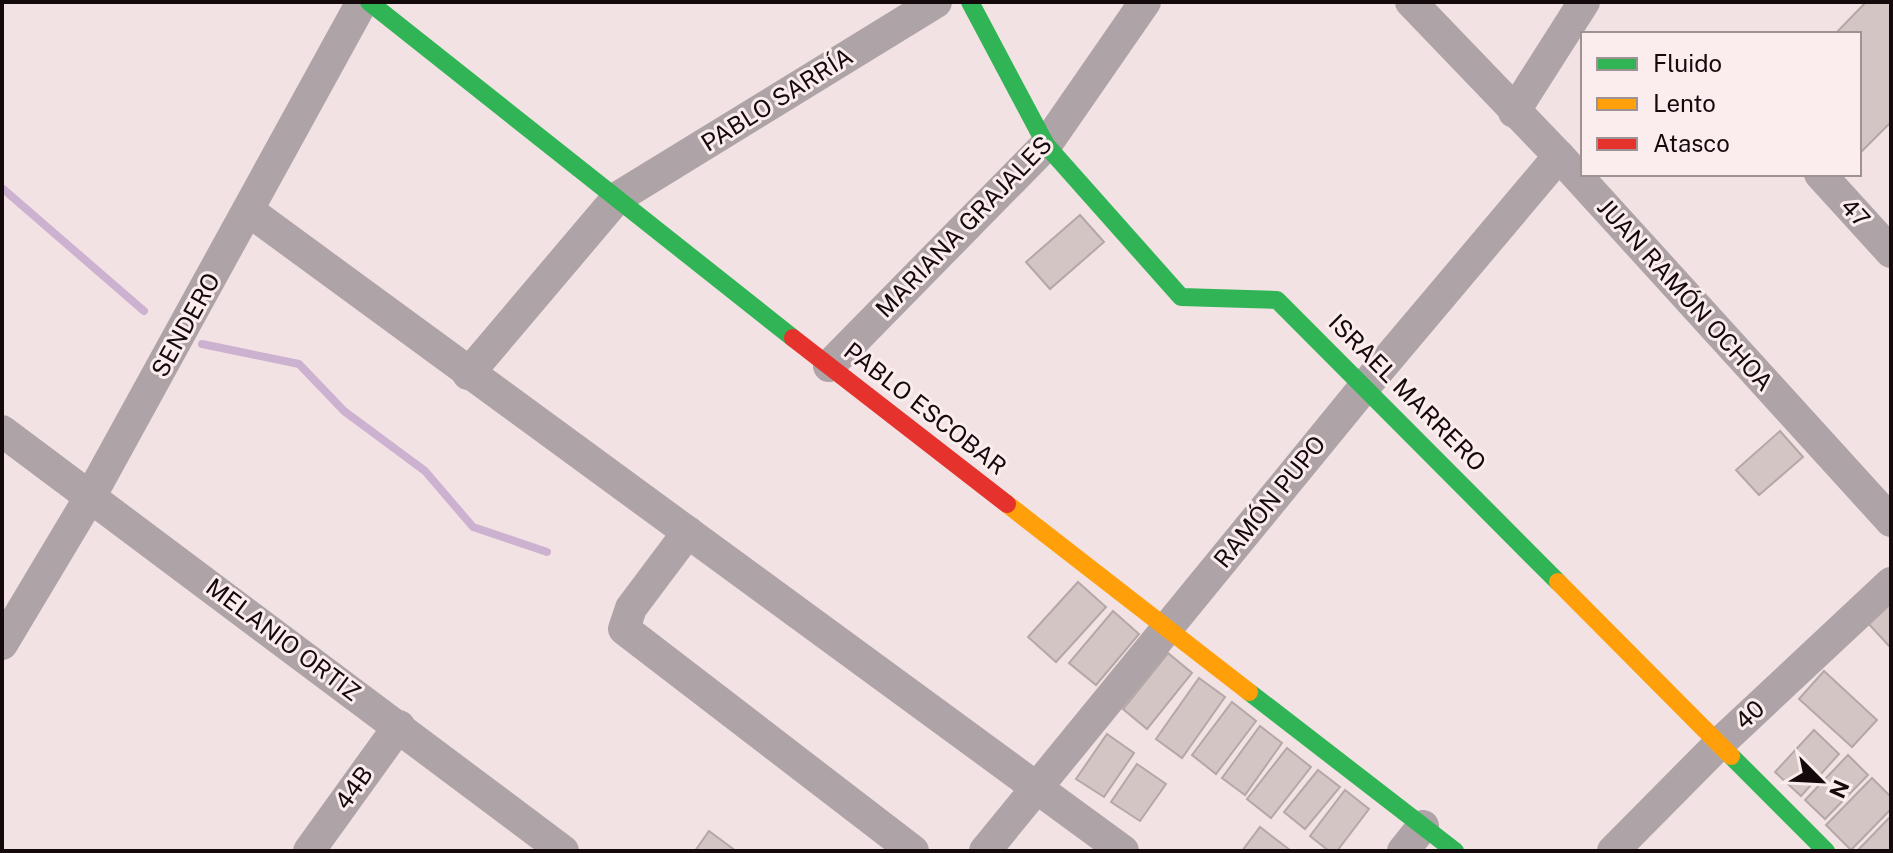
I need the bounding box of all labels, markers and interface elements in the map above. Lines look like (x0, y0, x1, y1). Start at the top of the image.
legend (1581, 32, 1861, 176)
street label: PABLO SARRÍA (696, 41, 857, 157)
text: Fluido (1653, 49, 1722, 77)
text: Lento (1653, 89, 1716, 117)
text: Atasco (1653, 129, 1730, 157)
street label: MARIANA GRAJALES (870, 130, 1057, 323)
street label: 47 (1835, 192, 1876, 233)
street label: JUAN RAMÓN OCHOA (1592, 193, 1779, 396)
street label: SENDERO (145, 268, 225, 381)
street label: ISRAEL MARRERO (1323, 308, 1492, 477)
street label: PABLO ESCOBAR (839, 336, 1012, 480)
street label: RAMÓN PUPO (1208, 430, 1331, 573)
street label: MELANIO ORTIZ (201, 572, 366, 706)
street label: 40 (1729, 694, 1770, 735)
north arrow (1781, 741, 1861, 821)
street label: 44B (328, 760, 378, 814)
text: N (1824, 776, 1855, 802)

